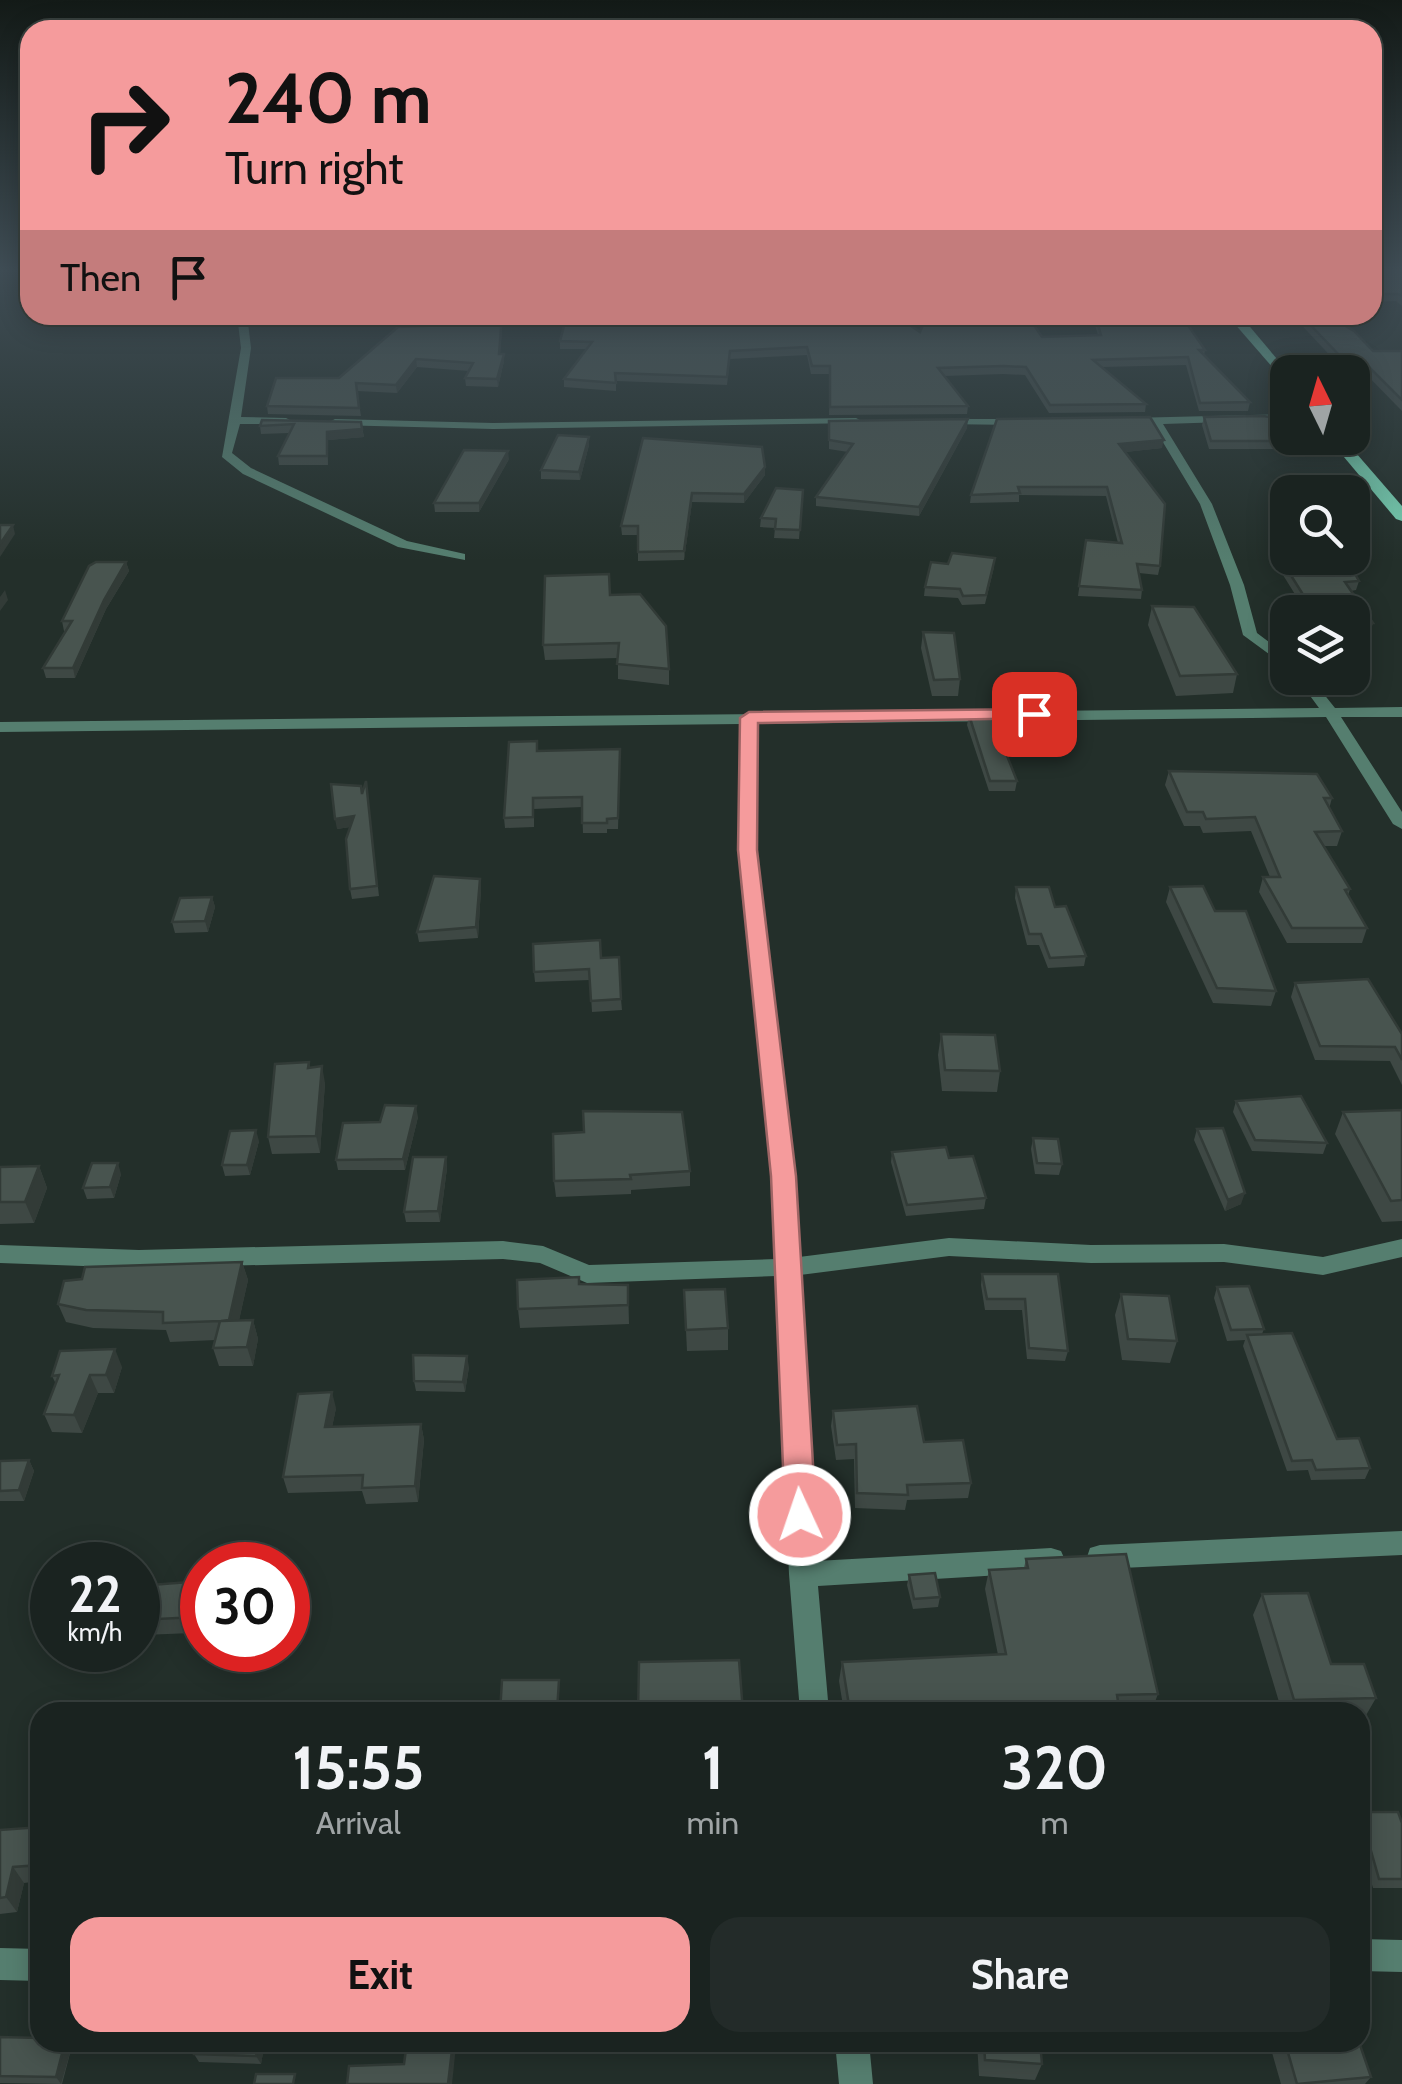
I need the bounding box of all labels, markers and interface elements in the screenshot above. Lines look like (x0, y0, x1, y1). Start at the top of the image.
text: 240 m (225, 55, 432, 141)
icon: right (60, 60, 190, 190)
text: Turn right (225, 141, 404, 195)
icon: arrive (161, 250, 216, 305)
text: Then (60, 254, 141, 301)
north arrow (1270, 355, 1370, 455)
map controls (1270, 355, 1370, 695)
button: search (1270, 475, 1370, 575)
button: layers (1270, 595, 1370, 695)
pin (992, 672, 1077, 757)
icon: arrive (1007, 687, 1062, 742)
position arrow (748, 1463, 852, 1567)
speed limit sign: 30 (180, 1542, 310, 1672)
text: 22 (69, 1564, 121, 1625)
text: km/h (68, 1617, 122, 1647)
text: 15:55 (292, 1731, 424, 1804)
text: 1 (702, 1731, 724, 1804)
text: 320 (1001, 1731, 1108, 1804)
text: Arrival (316, 1803, 401, 1842)
text: min (686, 1803, 739, 1842)
text: m (1041, 1803, 1069, 1842)
button: Exit (70, 1917, 690, 2032)
button: Share (710, 1917, 1330, 2032)

